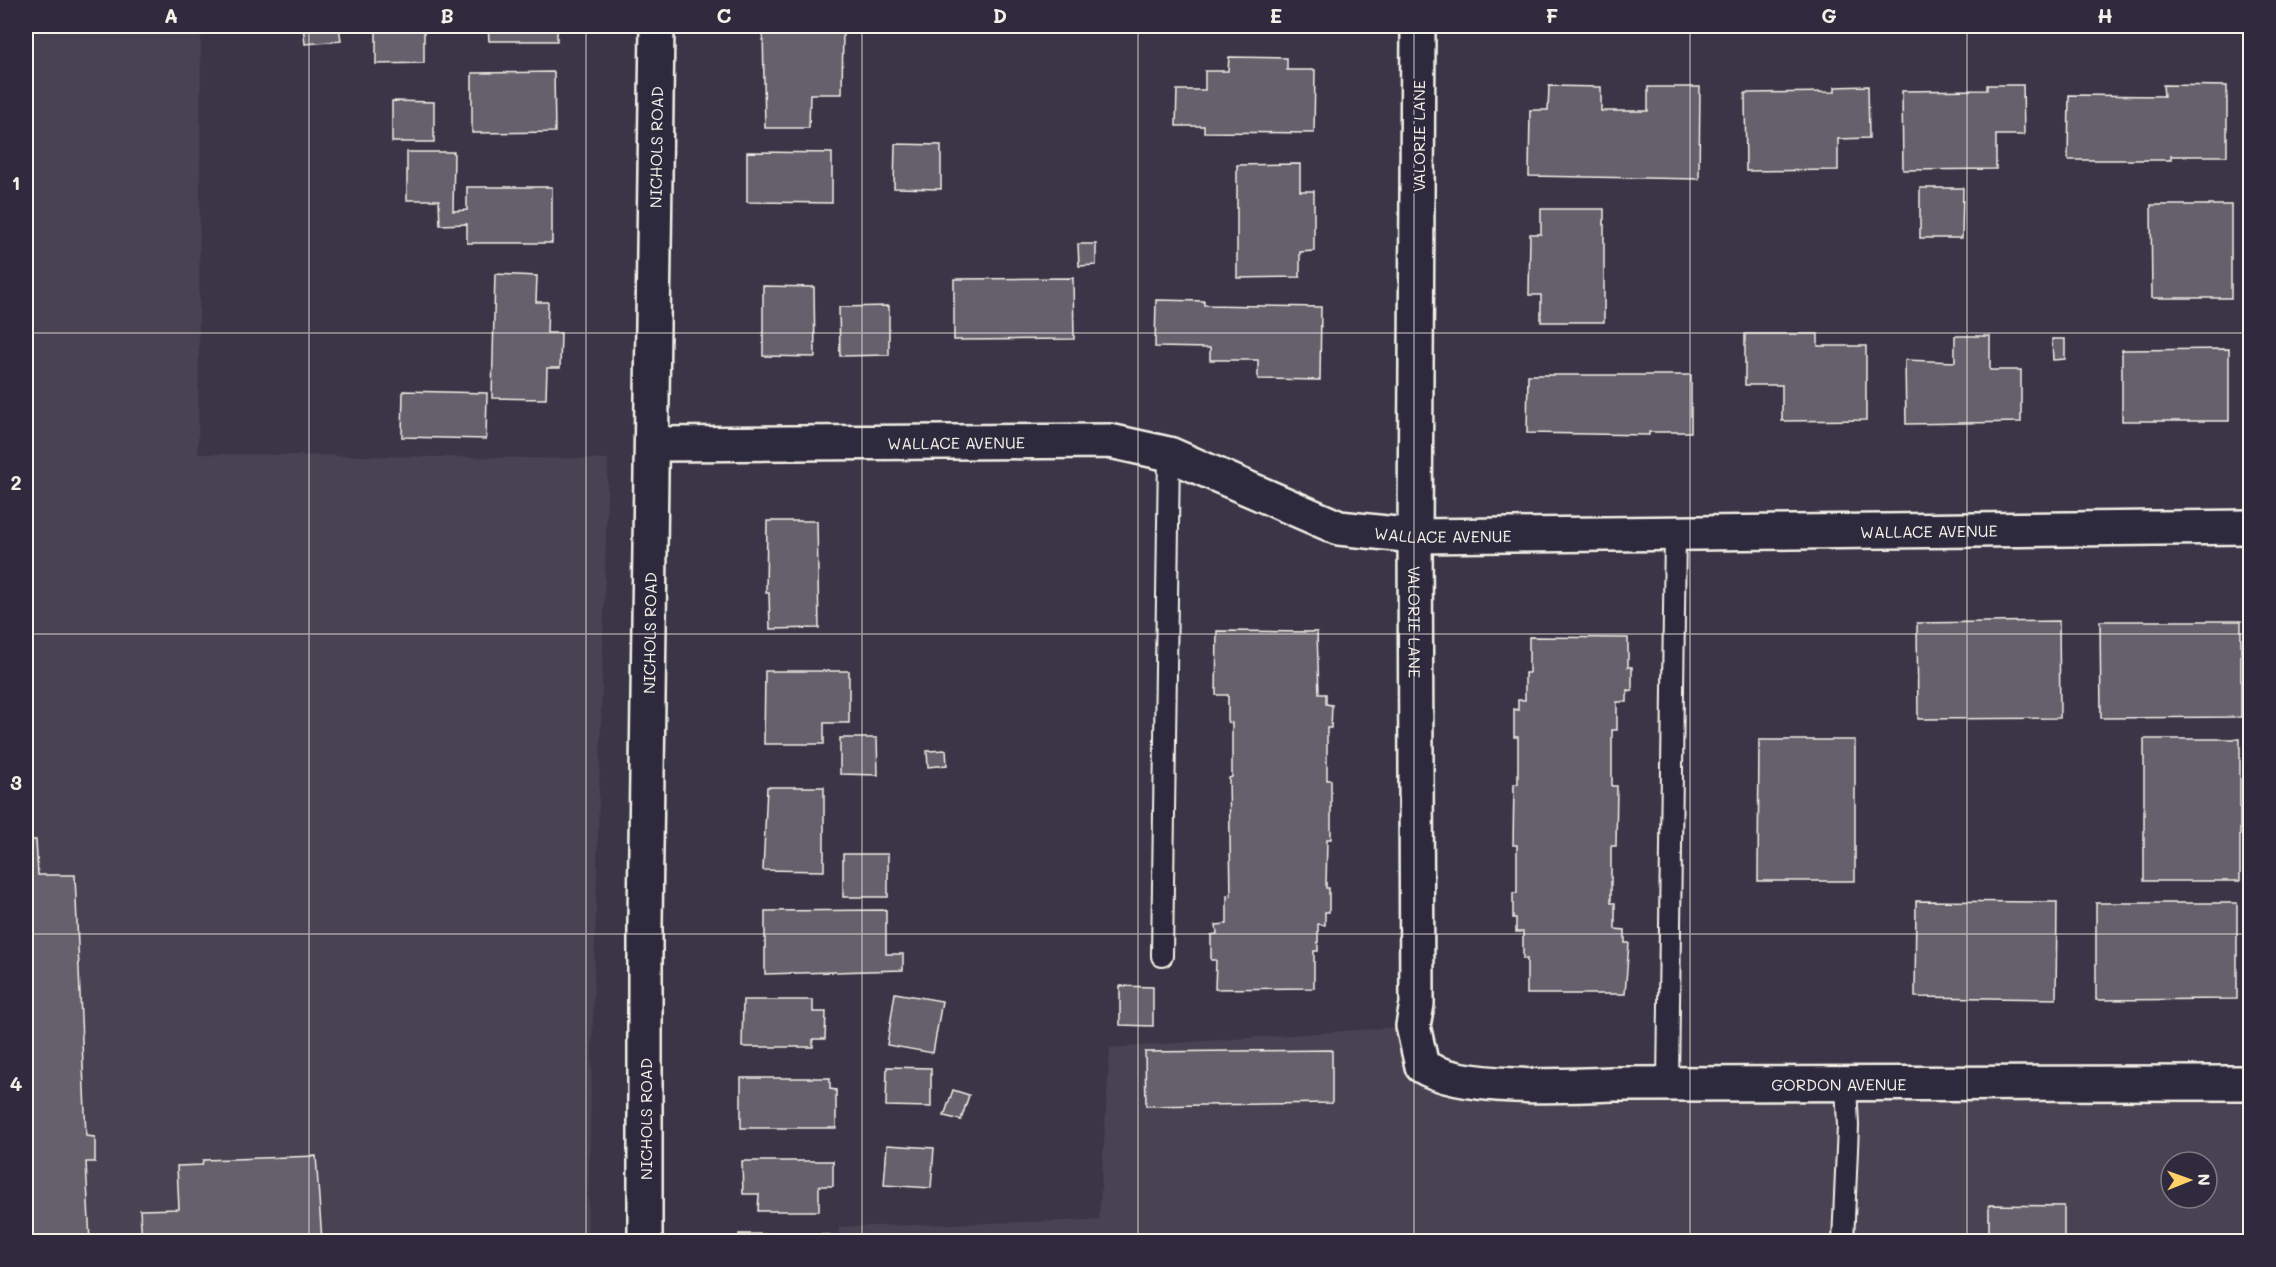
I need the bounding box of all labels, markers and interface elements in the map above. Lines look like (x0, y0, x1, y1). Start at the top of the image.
text: A (164, 2, 178, 28)
text: B (440, 2, 454, 28)
text: C (717, 2, 732, 28)
text: D (993, 2, 1007, 28)
text: E (1270, 2, 1282, 28)
text: F (1546, 2, 1559, 28)
text: G (1821, 2, 1837, 28)
text: H (2097, 2, 2113, 28)
street label: VALORIE LANE (1408, 80, 1429, 192)
street label: NICHOLS ROAD (644, 86, 667, 208)
text: 1 (12, 169, 20, 195)
street label: WALLACE AVENUE (887, 431, 1025, 453)
text: 2 (10, 469, 22, 495)
street label: WALLACE AVENUE (1860, 519, 1998, 542)
street label: WALLACE AVENUE (1373, 521, 1512, 547)
street label: VALORIE LANE (1405, 566, 1426, 678)
street label: NICHOLS ROAD (638, 572, 660, 694)
text: 3 (10, 769, 22, 795)
street label: NICHOLS ROAD (635, 1058, 656, 1180)
text: 4 (10, 1070, 23, 1096)
street label: GORDON AVENUE (1771, 1073, 1906, 1094)
north arrow (2159, 1150, 2219, 1210)
text: N (2194, 1173, 2215, 1186)

